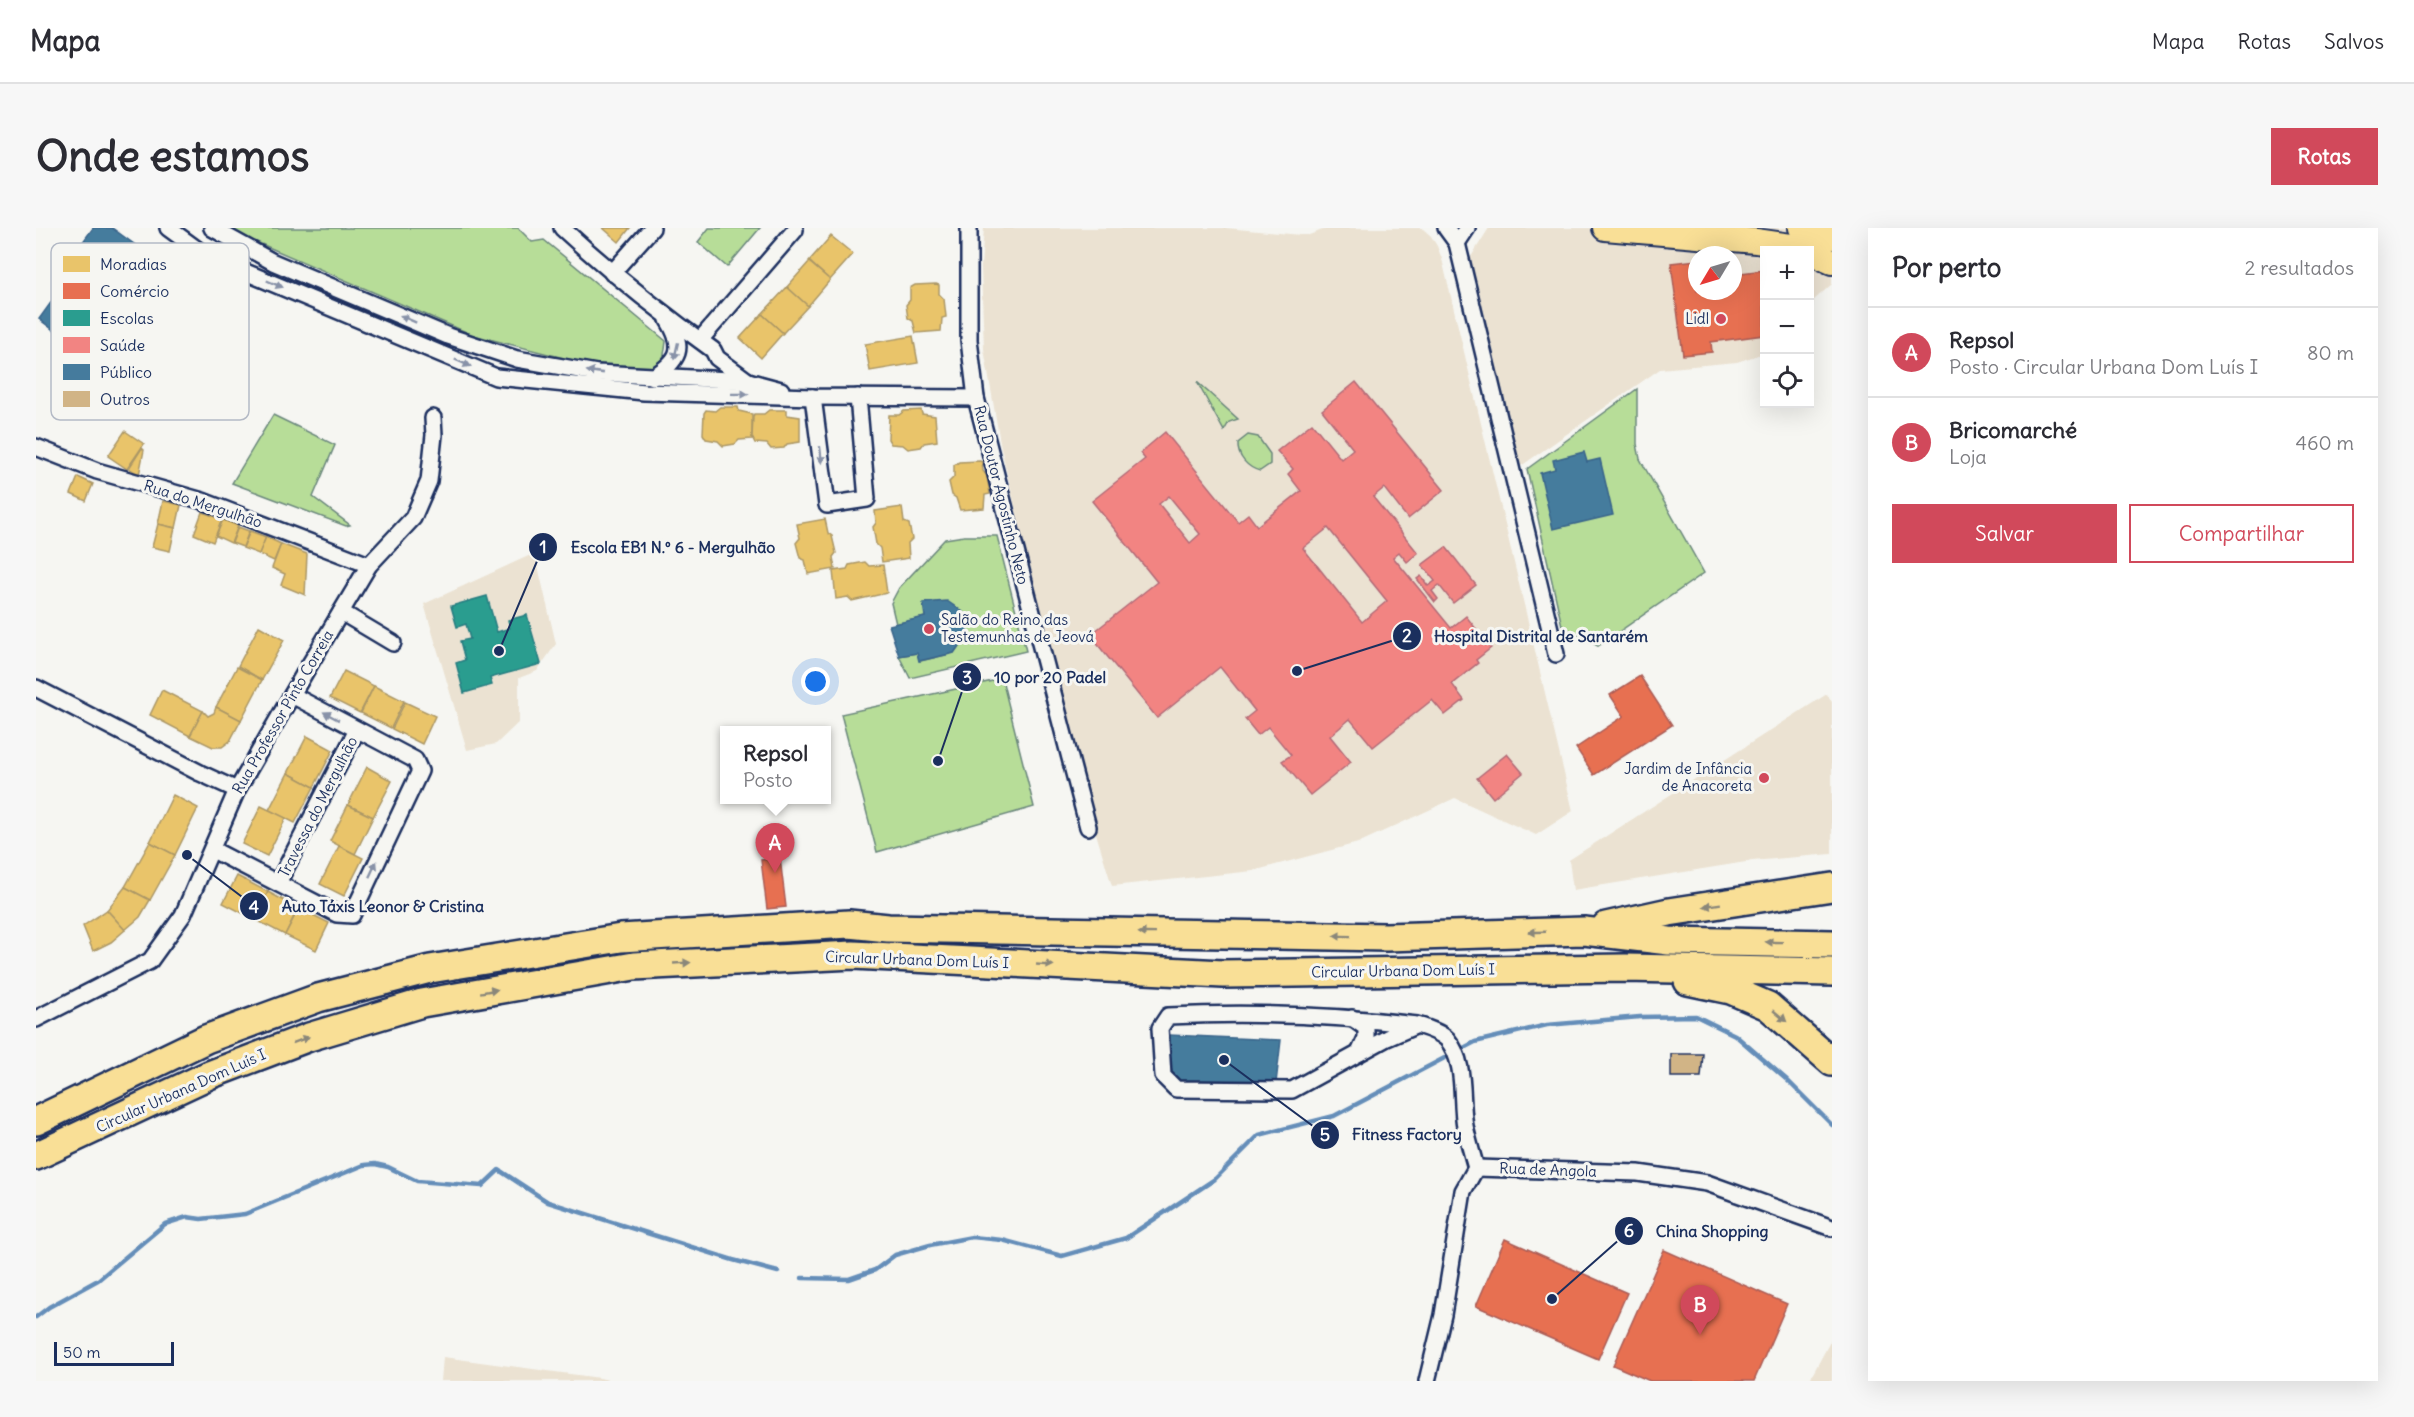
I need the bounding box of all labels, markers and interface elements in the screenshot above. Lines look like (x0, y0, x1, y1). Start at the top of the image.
text: Mapa (30, 23, 100, 59)
text: Mapa (2152, 28, 2205, 55)
text: Rotas (2238, 28, 2291, 55)
text: Salvos (2324, 28, 2384, 55)
button: Rotas (2271, 128, 2378, 185)
text: Onde estamos (36, 130, 309, 182)
legend (51, 243, 249, 420)
north arrow (1688, 246, 1742, 300)
map controls (1760, 246, 1814, 408)
button: + (1760, 246, 1814, 300)
text: Por perto (1892, 251, 2001, 284)
text: Moradias (100, 254, 167, 274)
text: 2 resultados (2245, 255, 2354, 280)
one-way arrow (267, 279, 285, 289)
text: Comércio (100, 281, 169, 301)
button: − (1760, 300, 1814, 354)
text: Escolas (100, 308, 154, 328)
place label: Lidl (1685, 309, 1709, 328)
marker: Lidl (1714, 312, 1728, 326)
one-way arrow (400, 314, 417, 323)
text: Repsol (1949, 326, 2014, 354)
text: Saúde (100, 335, 145, 355)
text: A (1905, 340, 1918, 365)
text: 80 m (2307, 340, 2354, 365)
one-way arrow (671, 342, 680, 361)
button: locate (1760, 354, 1814, 408)
text: Posto · Circular Urbana Dom Luís I (1949, 354, 2258, 379)
one-way arrow (454, 359, 472, 368)
text: Público (100, 362, 152, 382)
one-way arrow (585, 368, 604, 377)
text: Outros (100, 389, 150, 409)
one-way arrow (731, 389, 750, 398)
street label: Rua Doutor Agostinho Neto (970, 403, 1033, 587)
text: Bricomarché (1949, 416, 2077, 444)
text: B (1905, 430, 1918, 455)
text: 460 m (2295, 430, 2354, 455)
text: Loja (1949, 444, 1987, 469)
one-way arrow (816, 445, 825, 464)
street label: Rua do Mergulhão (142, 475, 265, 532)
button: Salvar (1892, 504, 2117, 563)
button: Compartilhar (2129, 504, 2354, 563)
callout: Escola EB1 N.º 6 - Mergulhão (528, 530, 787, 564)
text: 1 (539, 535, 547, 558)
text: Escola EB1 N.º 6 - Mergulhão (571, 537, 775, 558)
place label: Salão do Reino das Testemunhas de Jeová (941, 610, 1095, 646)
callout: Hospital Distrital de Santarém (1392, 619, 1660, 653)
marker: Salão do Reino das Testemunhas de Jeová (922, 622, 936, 636)
text: 2 (1402, 624, 1412, 647)
street label: Rua Professor Pinto Correia (228, 626, 337, 797)
text: Hospital Distrital de Santarém (1434, 626, 1648, 647)
callout: 10 por 20 Padel (952, 660, 1118, 694)
text: 3 (962, 666, 972, 689)
your location (801, 667, 830, 696)
text: 10 por 20 Padel (994, 667, 1106, 688)
one-way arrow (322, 711, 339, 721)
popup (720, 726, 831, 804)
street label: Travessa do Mergulhão (274, 733, 361, 880)
text: Repsol (743, 739, 808, 767)
place label: Jardim de Infância de Anacoreta (1624, 759, 1752, 795)
text: Posto (743, 767, 793, 792)
marker: Jardim de Infância de Anacoreta (1757, 771, 1771, 785)
pin: A (756, 824, 794, 873)
one-way arrow (369, 861, 378, 878)
callout: Auto Táxis Leonor & Cristina (239, 889, 496, 923)
text: 4 (249, 895, 260, 918)
text: Auto Táxis Leonor & Cristina (282, 896, 484, 916)
one-way arrow (1702, 901, 1721, 910)
one-way arrow (1528, 927, 1547, 937)
one-way arrow (1138, 928, 1157, 937)
one-way arrow (1333, 931, 1352, 941)
one-way arrow (1764, 938, 1783, 947)
street label: Circular Urbana Dom Luís I (825, 947, 1009, 972)
one-way arrow (673, 959, 692, 968)
street label: Circular Urbana Dom Luís I (1311, 959, 1495, 982)
one-way arrow (1035, 960, 1054, 969)
one-way arrow (480, 987, 499, 996)
one-way arrow (1772, 1009, 1788, 1022)
one-way arrow (292, 1035, 310, 1044)
street label: Circular Urbana Dom Luís I (93, 1044, 269, 1137)
callout: Fitness Factory (1310, 1118, 1474, 1152)
text: 5 (1320, 1123, 1330, 1146)
text: Fitness Factory (1352, 1124, 1462, 1145)
street label: Rua de Angola (1499, 1158, 1598, 1181)
callout: China Shopping (1614, 1214, 1781, 1248)
text: 6 (1624, 1219, 1634, 1242)
text: China Shopping (1656, 1221, 1768, 1242)
pin: B (1680, 1286, 1720, 1335)
scale bar (54, 1339, 174, 1366)
text: 50 m (63, 1342, 101, 1362)

